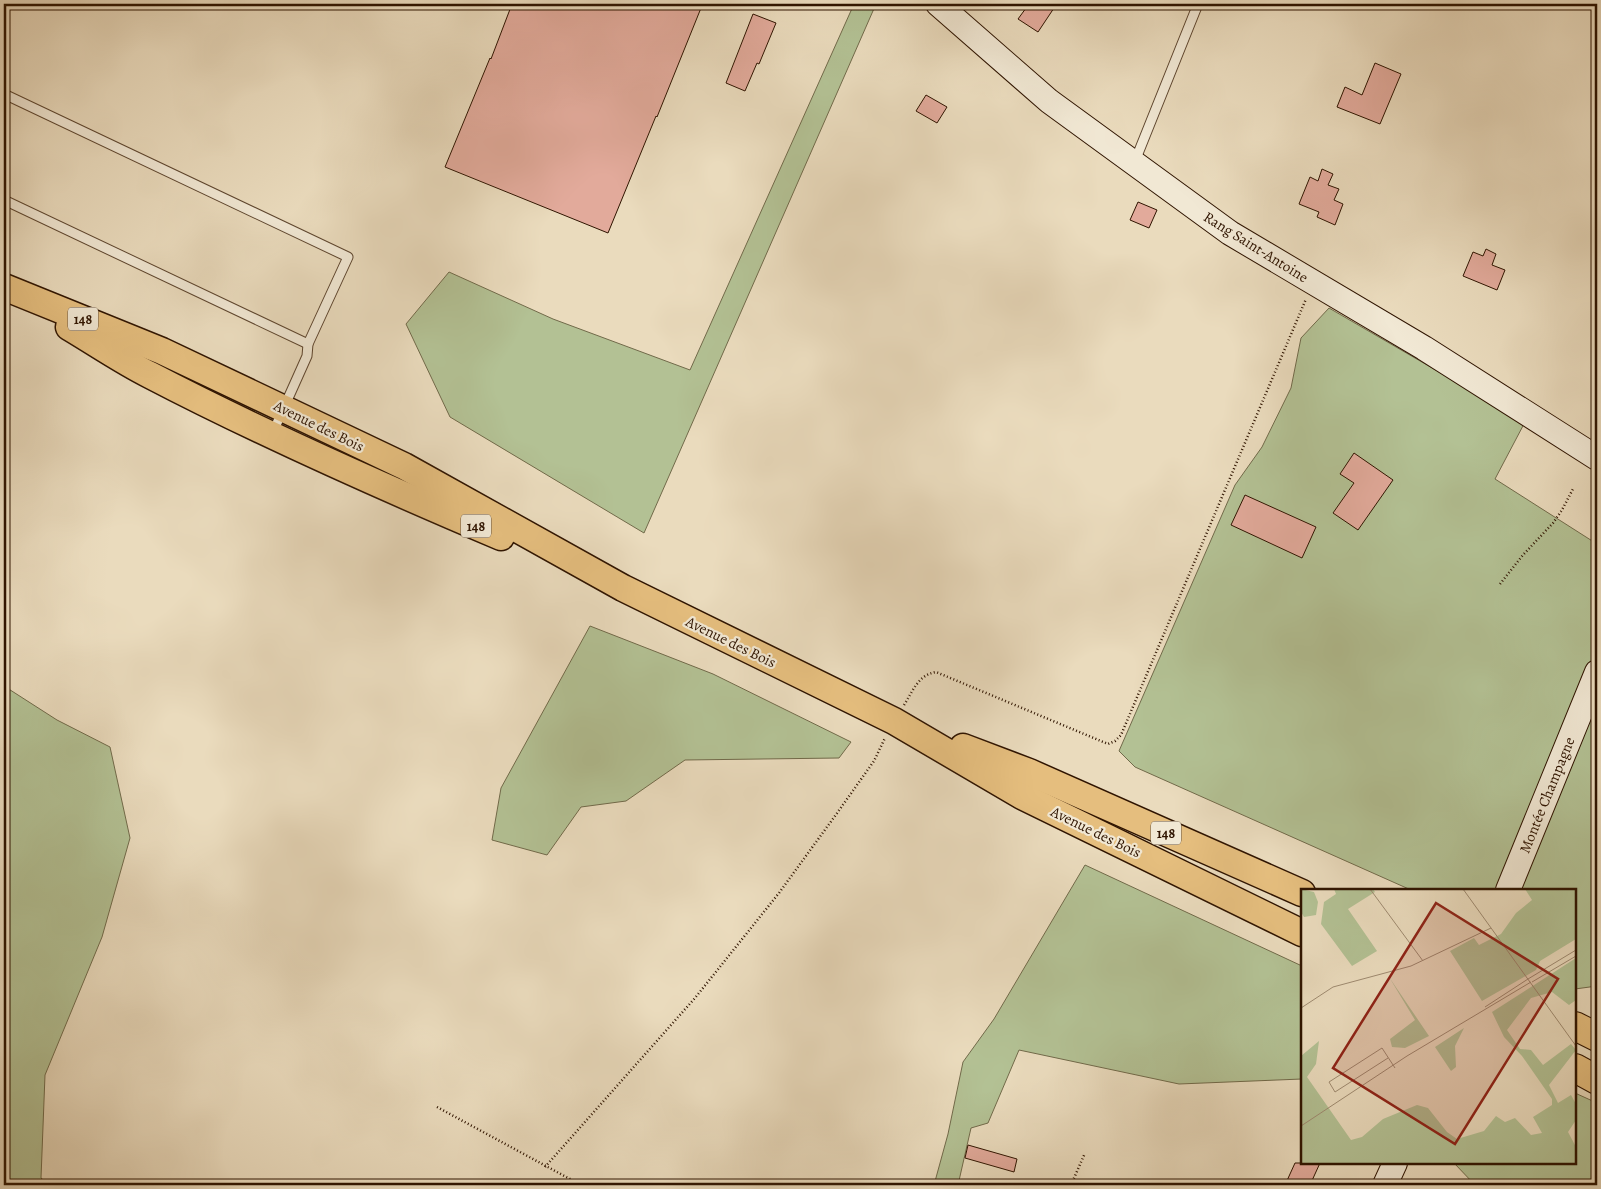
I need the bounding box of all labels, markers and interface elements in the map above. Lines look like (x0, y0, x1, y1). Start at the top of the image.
street label: Rang Saint-Antoine (1200, 207, 1312, 287)
road number: 148 (68, 308, 98, 330)
street label: Avenue des Bois (270, 395, 367, 456)
road number: 148 (461, 514, 491, 538)
street label: Avenue des Bois (682, 611, 779, 672)
street label: Montée Champagne (1515, 734, 1580, 856)
street label: Avenue des Bois (1047, 801, 1144, 862)
road number: 148 (1151, 821, 1181, 844)
inset map (1301, 889, 1576, 1164)

